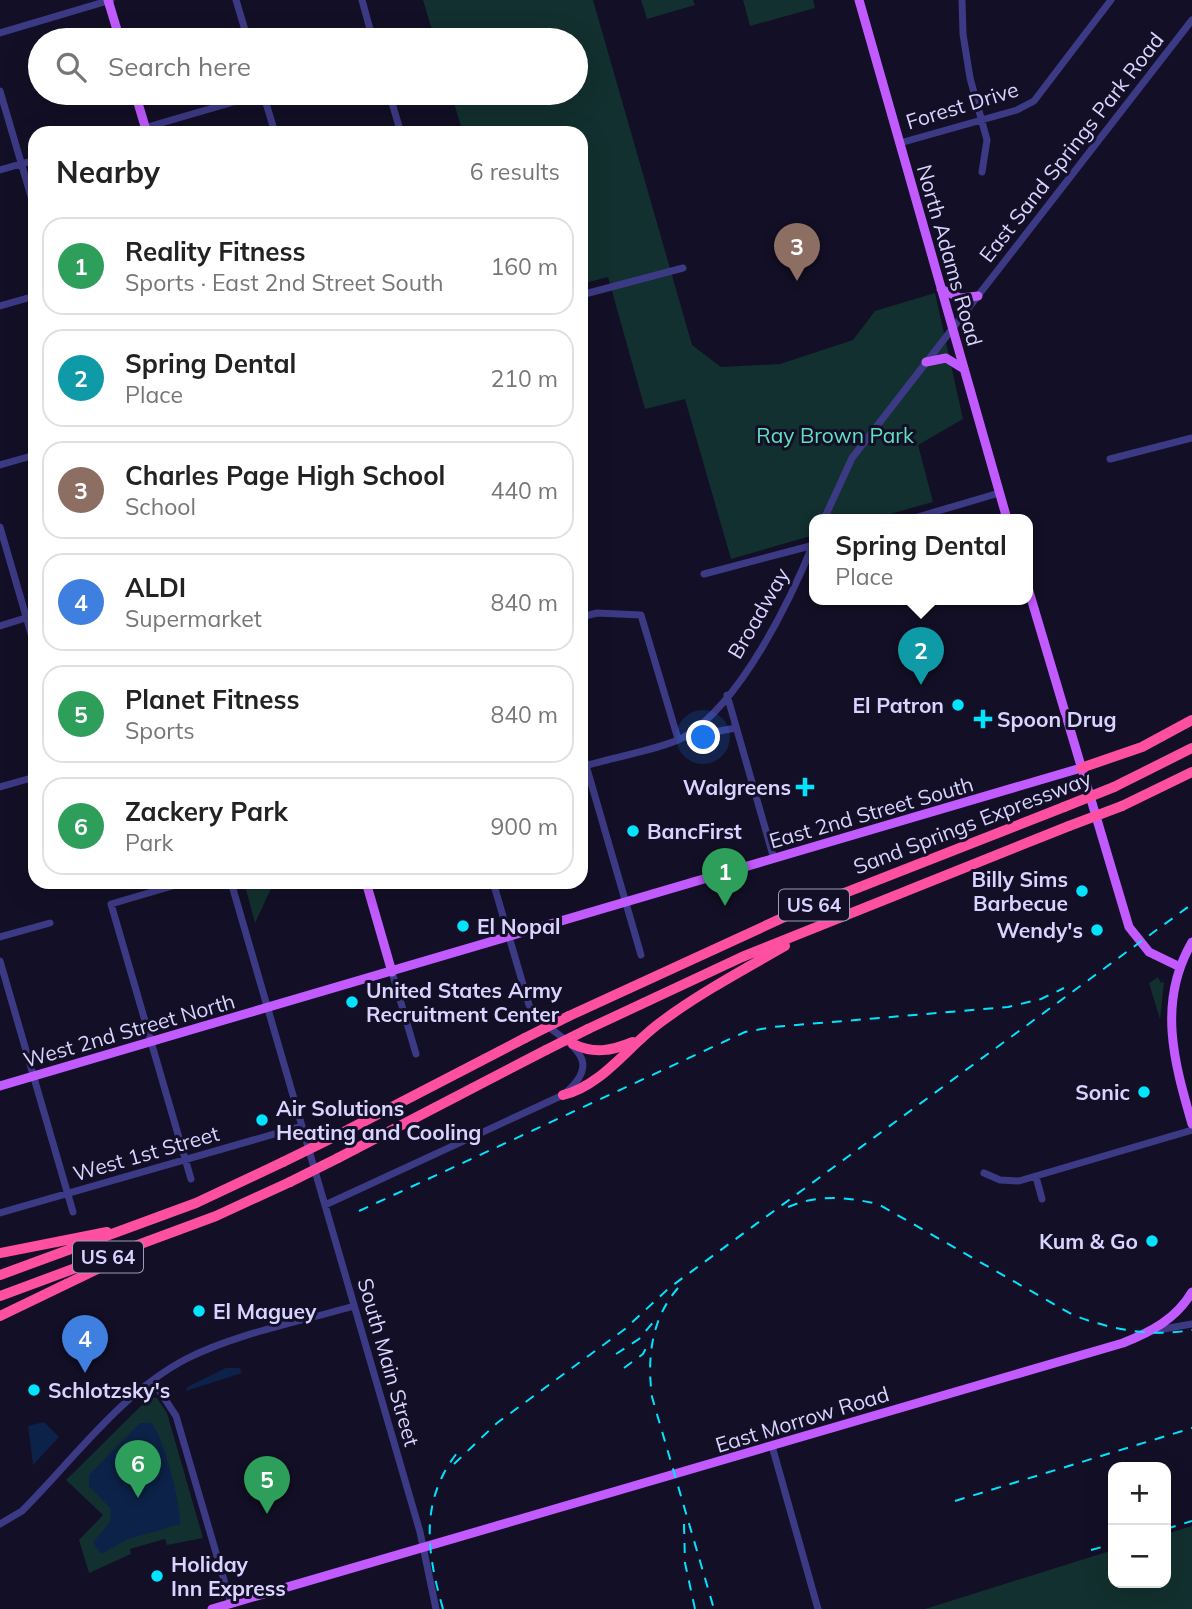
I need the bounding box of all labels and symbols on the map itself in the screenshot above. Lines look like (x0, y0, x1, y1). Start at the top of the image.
street label: East Sand Springs Park Road (973, 27, 1169, 267)
street label: Forest Drive (903, 76, 1021, 134)
street label: North Adams Road (912, 161, 988, 349)
pin: 3 (774, 223, 820, 281)
park label: Ray Brown Park (756, 422, 914, 448)
street label: Broadway (722, 563, 794, 663)
pin: 2 (898, 627, 944, 685)
place label: El Patron (853, 692, 944, 718)
marker: El Patron (950, 697, 966, 713)
place label: Spoon Drug (997, 706, 1117, 732)
marker: Spoon Drug (975, 711, 991, 727)
your location (686, 720, 720, 754)
street label: Sand Springs Expressway (849, 765, 1095, 879)
street label: East 2nd Street South (766, 770, 976, 854)
place label: Walgreens (683, 774, 791, 800)
marker: Walgreens (797, 779, 813, 795)
place label: BancFirst (647, 818, 742, 844)
marker: BancFirst (625, 823, 641, 839)
pin: 1 (702, 848, 748, 906)
place label: Billy Sims Barbecue (971, 866, 1068, 916)
marker: Billy Sims Barbecue (1074, 883, 1090, 899)
road number: US 64 (779, 890, 849, 920)
place label: El Nopal (477, 913, 561, 939)
place label: Wendy's (997, 917, 1083, 943)
marker: El Nopal (455, 918, 471, 934)
marker: Wendy's (1089, 922, 1105, 938)
place label: United States Army Recruitment Center (366, 977, 563, 1027)
street label: West 2nd Street North (20, 987, 238, 1073)
marker: United States Army Recruitment Center (344, 994, 360, 1010)
place label: Sonic (1075, 1079, 1130, 1105)
marker: Sonic (1136, 1084, 1152, 1100)
place label: Air Solutions Heating and Cooling (276, 1095, 481, 1145)
marker: Air Solutions Heating and Cooling (254, 1112, 270, 1128)
street label: West 1st Street (70, 1120, 222, 1186)
place label: Kum & Go (1039, 1228, 1138, 1254)
marker: Kum & Go (1144, 1233, 1160, 1249)
road number: US 64 (73, 1242, 143, 1273)
street label: South Main Street (353, 1275, 425, 1449)
place label: El Maguey (213, 1298, 317, 1324)
marker: El Maguey (191, 1303, 207, 1319)
pin: 4 (62, 1315, 108, 1373)
place label: Schlotzsky's (48, 1377, 170, 1403)
street label: East Morrow Road (712, 1380, 892, 1458)
marker: Schlotzsky's (26, 1382, 42, 1398)
pin: 6 (115, 1440, 161, 1498)
pin: 5 (244, 1456, 290, 1514)
place label: Holiday Inn Express (171, 1551, 286, 1601)
marker: Holiday Inn Express (149, 1568, 165, 1584)

